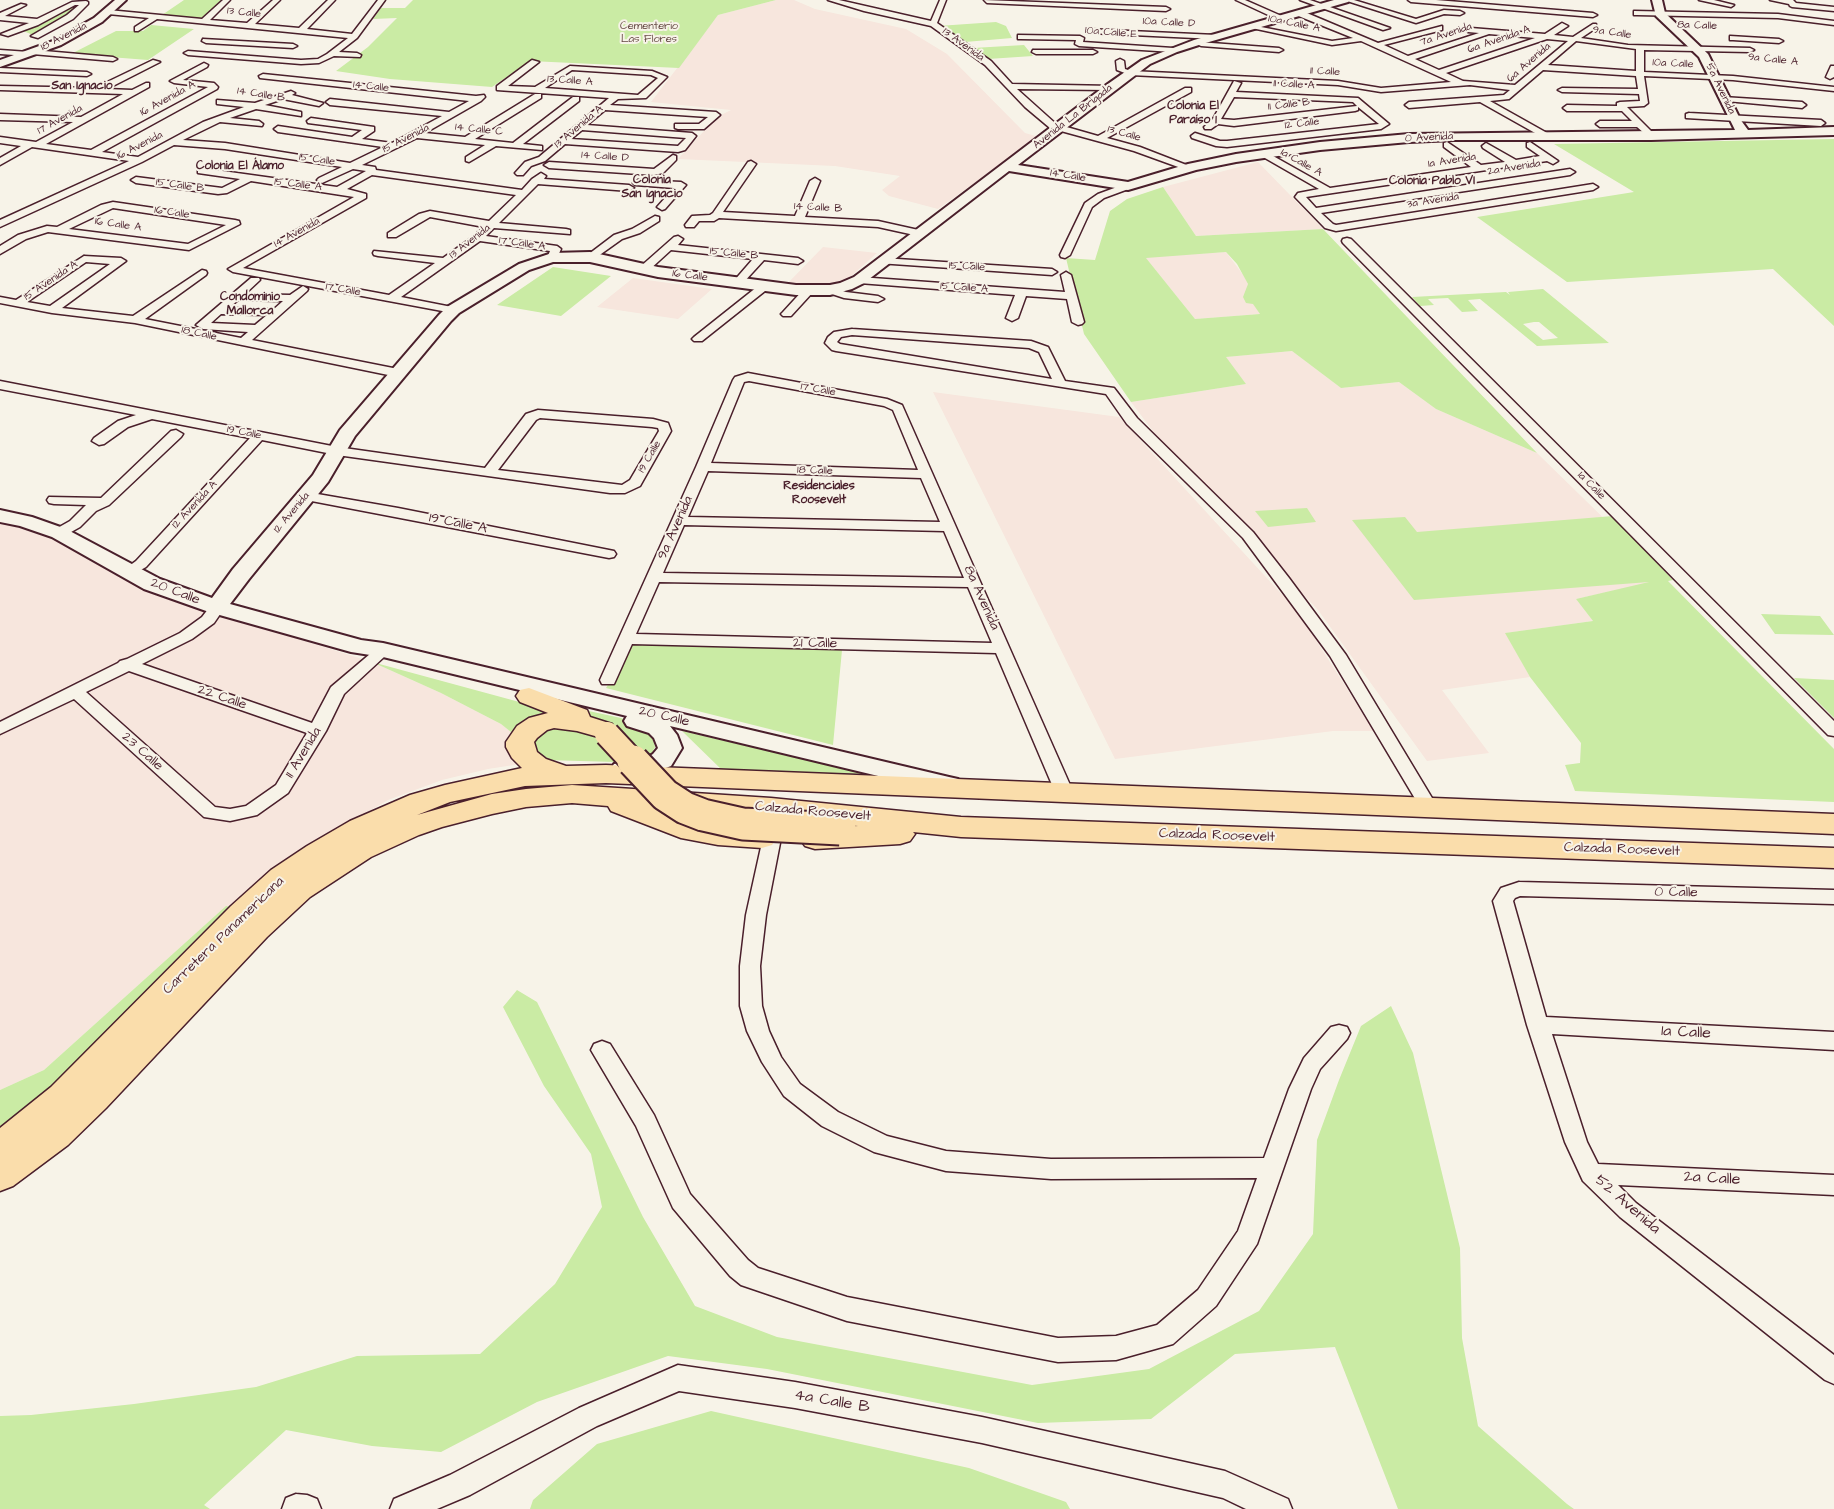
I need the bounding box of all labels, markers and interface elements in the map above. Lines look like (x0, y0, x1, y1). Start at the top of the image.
street label: 13 Calle (226, 5, 262, 21)
street label: 10a Calle A (1267, 13, 1321, 35)
street label: 10a Calle D (1142, 15, 1196, 31)
street label: 8a Calle (1677, 19, 1717, 33)
street label: 18 Avenida (39, 20, 89, 54)
park label: Cementerio Las Flores (620, 20, 678, 46)
street label: 7a Avenida (1418, 20, 1474, 50)
street label: 6a Avenida A (1466, 23, 1532, 57)
street label: 10a Calle E (1084, 24, 1138, 42)
street label: 9a Calle (1592, 24, 1632, 42)
street label: 13 Avenida (939, 25, 987, 65)
street label: 6a Avenida (1504, 40, 1554, 86)
street label: 9a Calle A (1747, 51, 1799, 69)
street label: 10a Calle (1652, 56, 1694, 72)
street label: 5a Avenida (1702, 61, 1738, 117)
street label: 11 Calle (1310, 65, 1340, 79)
street label: 13 Calle A (547, 73, 593, 89)
street label: 11 Calle A (1273, 77, 1315, 93)
street label: 16 Avenida A (138, 78, 198, 120)
district label: San Ignacio (52, 79, 112, 93)
street label: 14 Calle (352, 79, 390, 95)
street label: Avenida La Brigada (1031, 82, 1115, 152)
street label: 14 Calle B (236, 85, 286, 105)
street label: 11 Calle B (1267, 96, 1311, 114)
district label: Colonia El Paraíso 1 (1167, 99, 1219, 127)
street label: 17 Avenida (35, 102, 85, 138)
street label: 13 Avenida A (552, 103, 606, 151)
street label: 12 Calle (1284, 115, 1320, 133)
street label: 14 Calle C (454, 121, 504, 139)
street label: 15 Avenida (380, 122, 432, 156)
street label: 13 Calle (1106, 123, 1142, 145)
street label: 16 Avenida (115, 129, 165, 163)
street label: 0 Avenida (1404, 130, 1454, 146)
street label: 1a Calle A (1278, 146, 1324, 180)
street label: 14 Calle D (581, 149, 629, 165)
street label: 15 Calle (298, 151, 336, 169)
street label: 1a Avenida (1427, 151, 1477, 171)
street label: 2a Avenida (1487, 157, 1541, 179)
district label: Colonia El Álamo (196, 159, 284, 173)
street label: 14 Calle (1049, 167, 1087, 185)
district label: Colonia San Ignacio (622, 173, 682, 201)
district label: Colonia Pablo VI (1389, 174, 1475, 188)
street label: 15 Calle B (155, 176, 205, 196)
street label: 15 Calle A (273, 176, 323, 194)
street label: 3a Avenida (1406, 190, 1460, 212)
street label: 14 Calle B (794, 200, 842, 216)
street label: 16 Calle (154, 204, 190, 222)
street label: 16 Calle A (94, 215, 142, 235)
street label: 14 Avenida (272, 215, 322, 251)
street label: 13 Avenida (447, 222, 493, 262)
street label: 17 Calle A (498, 234, 546, 254)
street label: 15 Calle B (709, 245, 759, 263)
street label: 15 Avenida A (22, 258, 80, 304)
street label: 15 Calle (948, 259, 986, 275)
street label: 16 Calle (672, 267, 708, 285)
street label: 17 Calle (324, 280, 362, 300)
street label: 15 Calle A (940, 280, 988, 296)
district label: Condominio Mallorca (220, 290, 280, 318)
street label: 18 Calle (180, 324, 218, 344)
street label: 17 Calle (799, 380, 837, 400)
street label: 19 Calle (226, 423, 262, 443)
street label: 19 Calle (636, 439, 664, 475)
street label: 18 Calle (797, 464, 833, 478)
street label: 1a Calle (1574, 469, 1608, 503)
street label: 12 Avenida A (169, 478, 221, 532)
district label: Residenciales Roosevelt (783, 479, 855, 507)
street label: 12 Avenida (271, 490, 313, 536)
street label: 9a Avenida (655, 494, 697, 562)
street label: 19 Calle A (427, 510, 489, 538)
street label: 8a Avenida (959, 563, 1003, 633)
street label: 20 Calle (148, 575, 202, 609)
street label: 21 Calle (793, 635, 837, 653)
street label: 22 Calle (195, 682, 249, 714)
street label: 20 Calle (637, 703, 691, 731)
street label: 11 Avenida (282, 724, 326, 782)
street label: 23 Calle (118, 729, 166, 775)
street label: Calzada Roosevelt (754, 799, 872, 825)
street label: Calzada Roosevelt (1159, 826, 1275, 846)
street label: Calzada Roosevelt (1564, 840, 1680, 860)
street label: Carretera Panamericana (160, 874, 288, 998)
street label: 0 Calle (1654, 884, 1698, 902)
street label: 1a Calle (1661, 1022, 1711, 1044)
street label: 2a Calle (1683, 1168, 1741, 1190)
street label: 52 Avenida (1590, 1171, 1664, 1239)
street label: 4a Calle B (793, 1386, 871, 1418)

